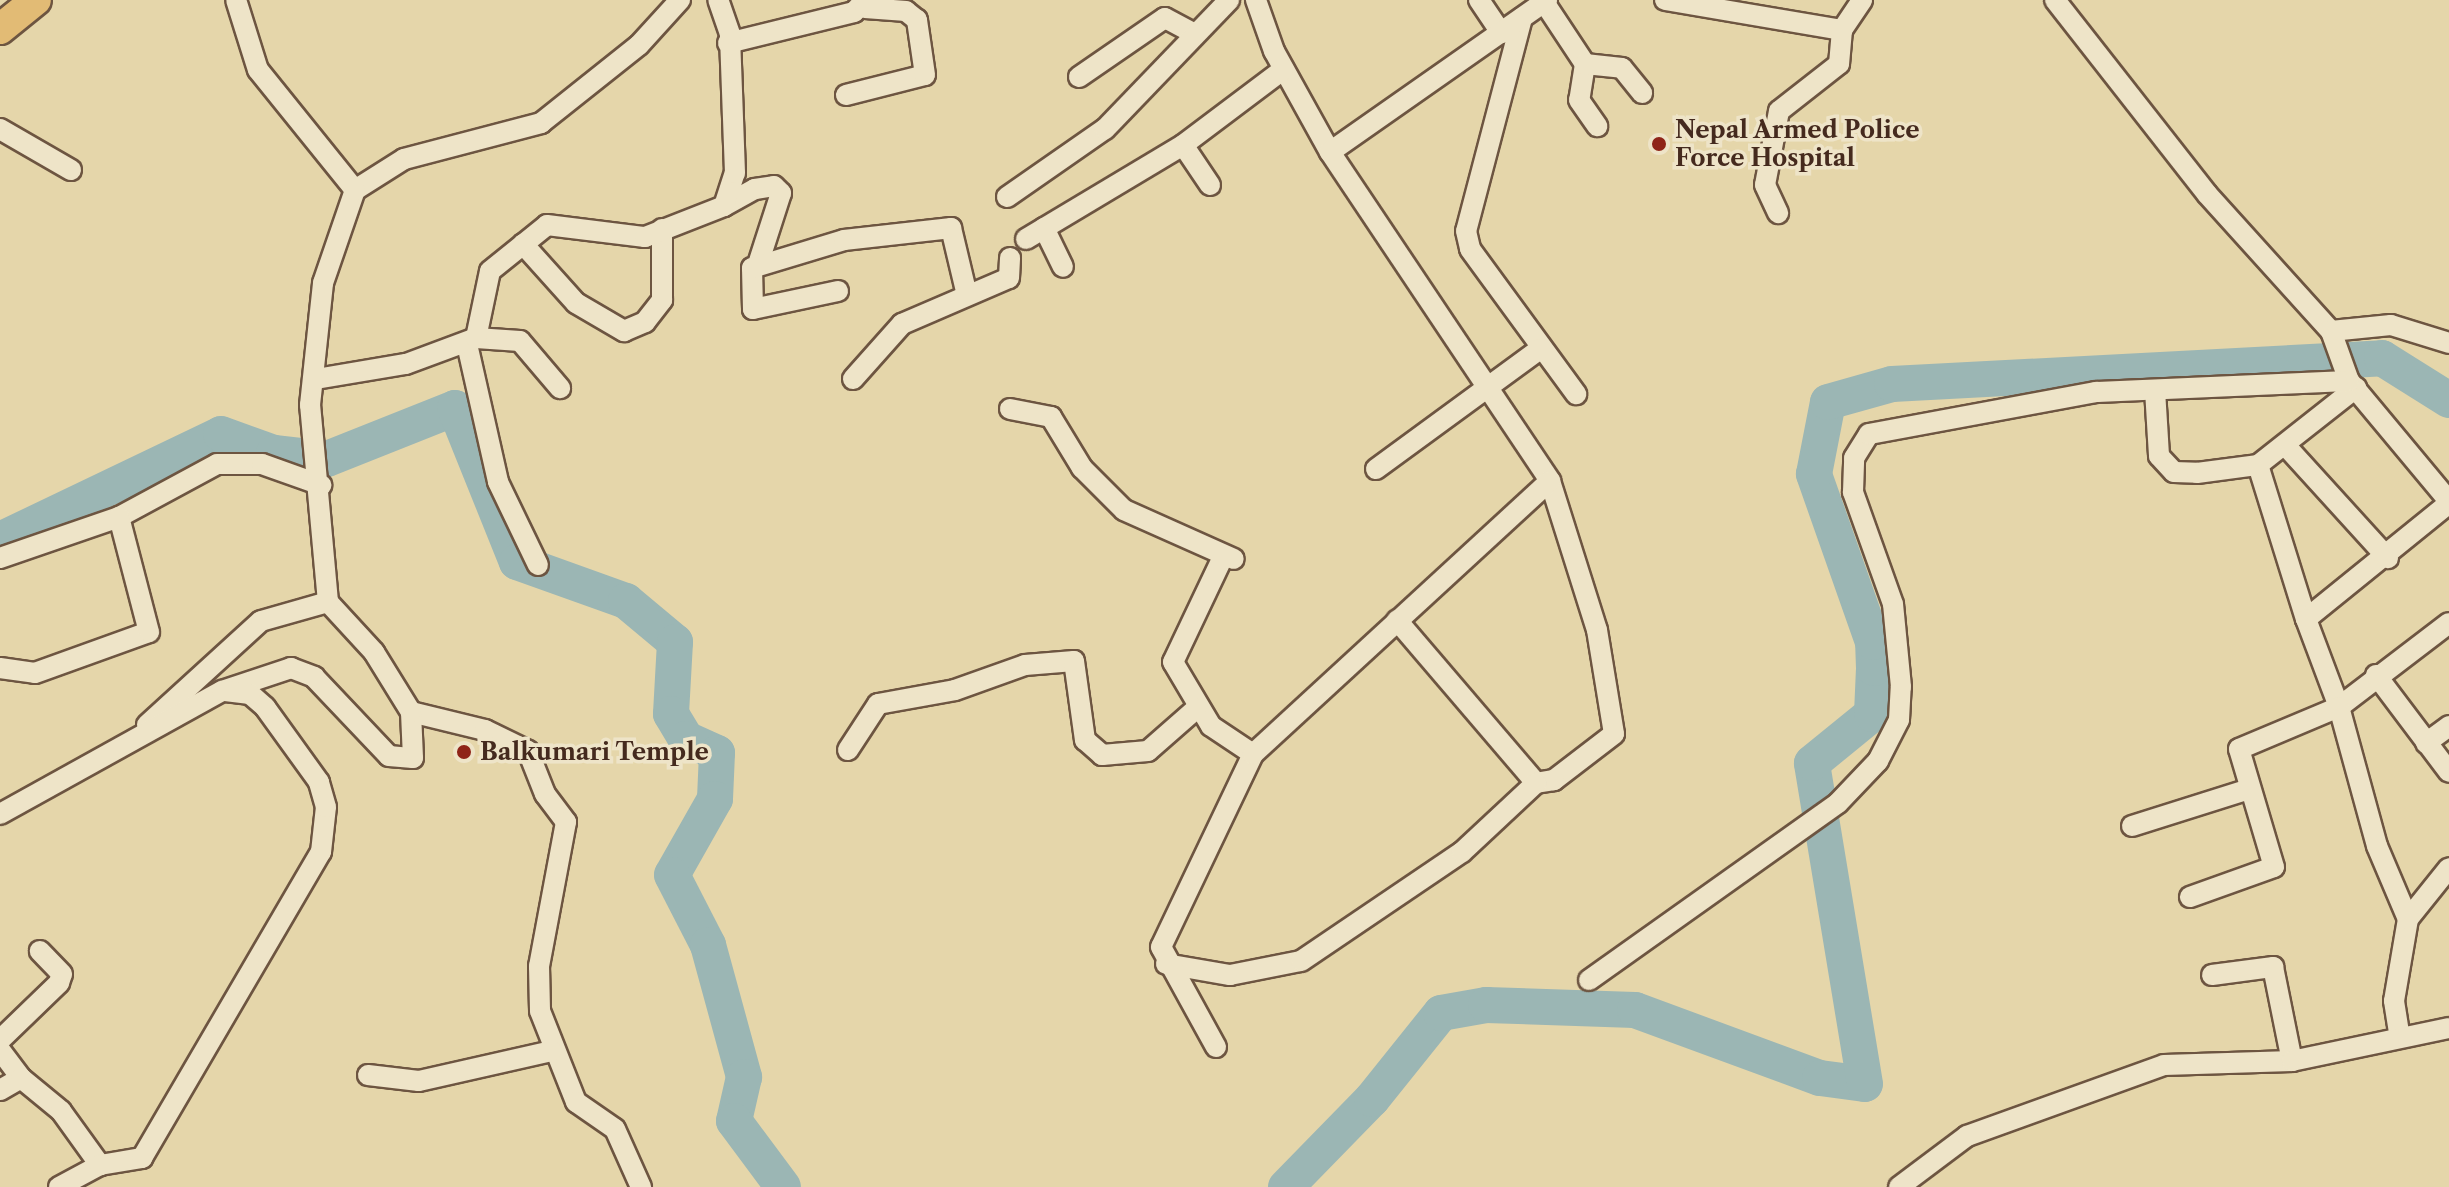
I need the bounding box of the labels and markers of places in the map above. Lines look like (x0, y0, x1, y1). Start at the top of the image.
place label: Nepal Armed Police Force Hospital (1675, 116, 1920, 172)
marker: Nepal Armed Police Force Hospital (1650, 135, 1668, 153)
place label: Balkumari Temple (480, 738, 710, 766)
marker: Balkumari Temple (455, 743, 473, 761)

